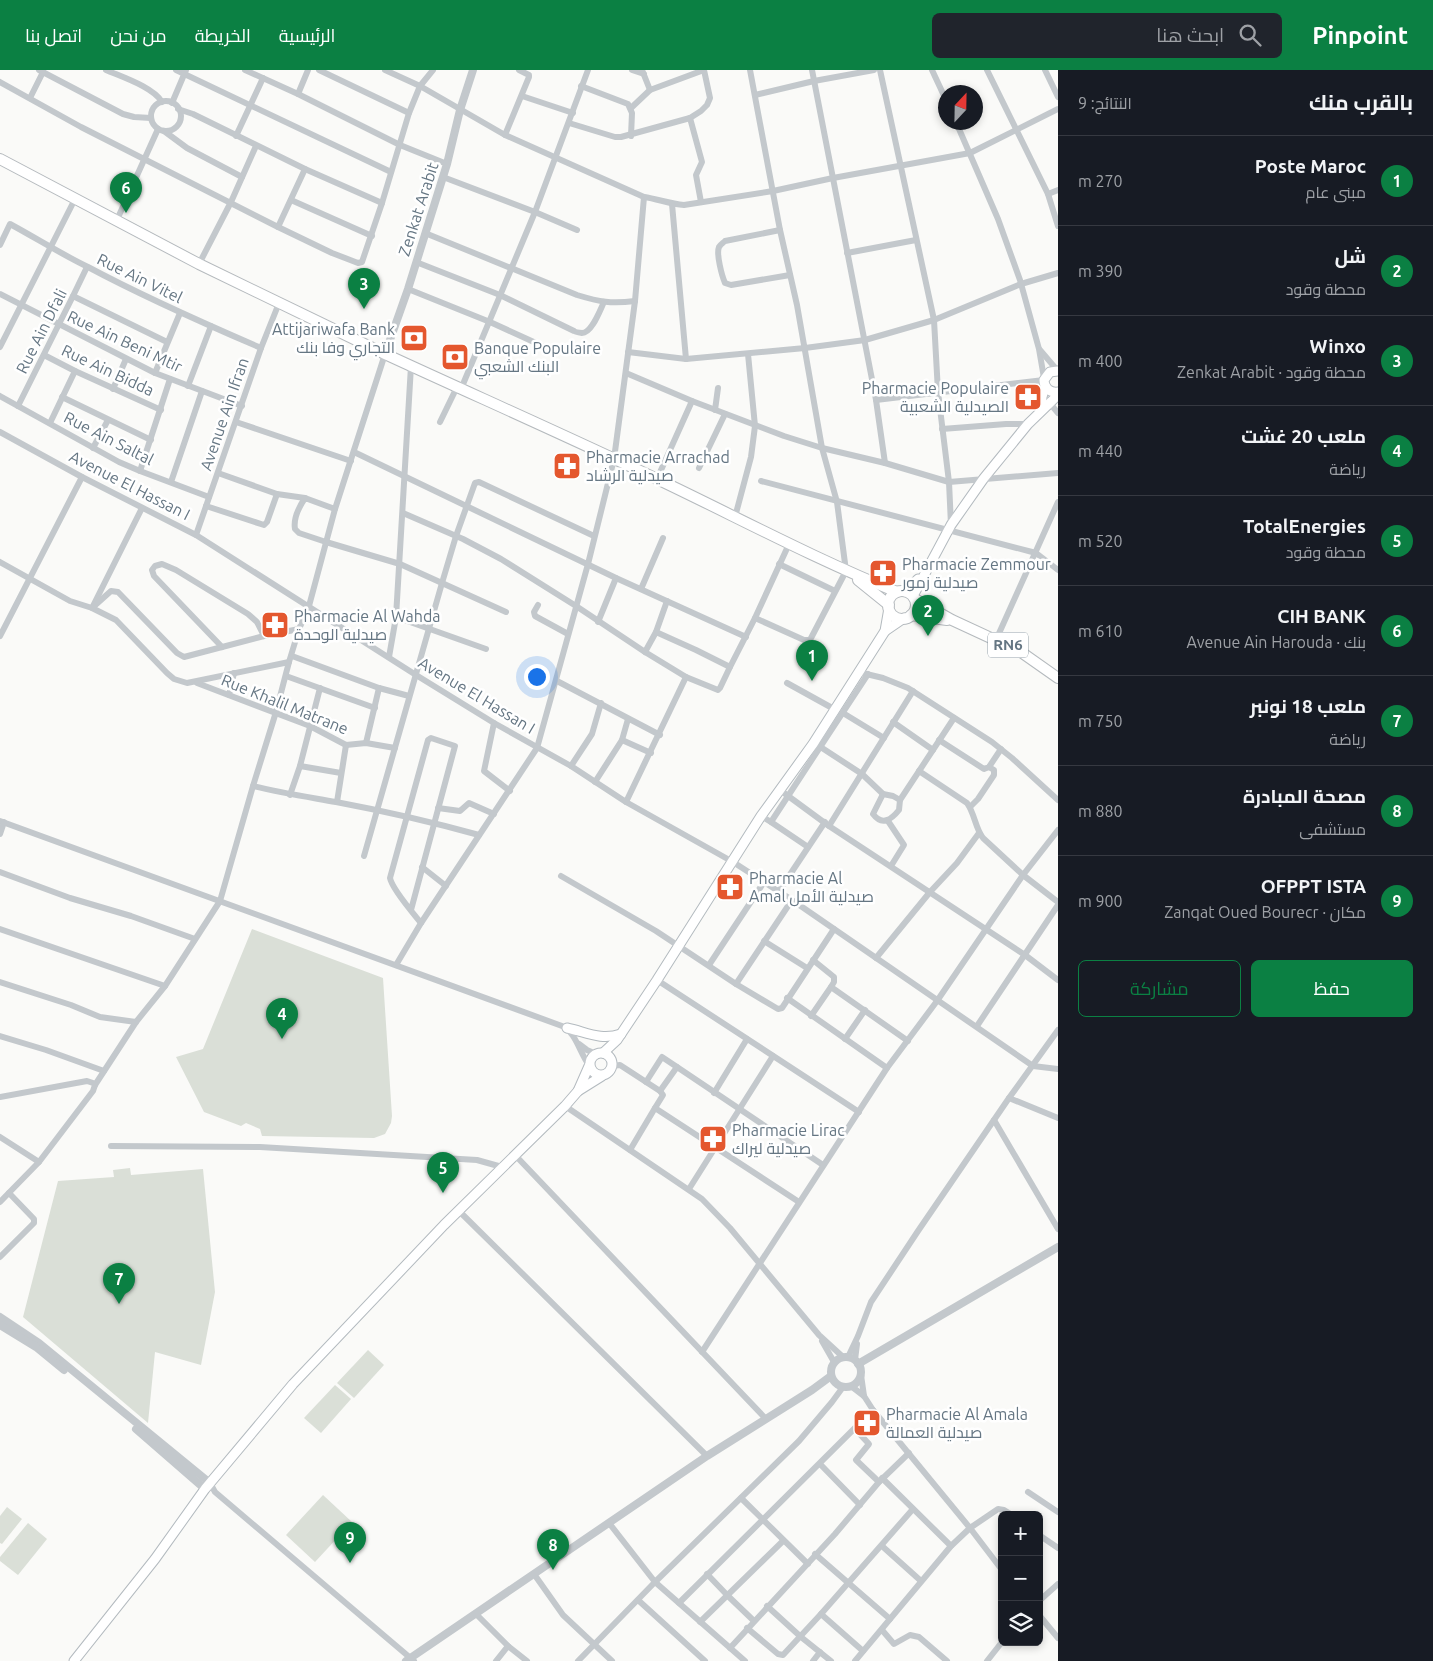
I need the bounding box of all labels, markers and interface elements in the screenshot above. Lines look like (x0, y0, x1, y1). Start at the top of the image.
search box (932, 13, 1282, 58)
icon: search (1236, 21, 1264, 49)
text: Pinpoint (1312, 22, 1408, 49)
text: ابحث هنا (1156, 24, 1224, 46)
text: اتصل بنا (25, 25, 82, 45)
text: من نحن (110, 25, 167, 45)
text: الخريطة (195, 25, 251, 45)
text: الرئيسية (279, 25, 335, 45)
north arrow (938, 85, 983, 130)
text: بالقرب منك (1309, 90, 1413, 114)
text: النتائج: 9 (1078, 94, 1132, 112)
text: Poste Maroc (1255, 155, 1366, 177)
street label: Zenkat Arabit (394, 159, 442, 258)
pin: 6 (110, 172, 142, 213)
text: 270 m (1078, 172, 1123, 190)
text: 1 (1392, 172, 1402, 190)
text: مبنى عام (1305, 183, 1366, 201)
text: شل (1335, 245, 1366, 267)
street label: Rue Ain Vitel (94, 250, 186, 306)
text: 390 m (1078, 262, 1123, 280)
text: 2 (1392, 262, 1402, 280)
pin: 3 (348, 268, 380, 309)
text: محطة وقود (1286, 280, 1366, 298)
street label: Rue Ain Dfali (12, 286, 70, 376)
street label: Rue Ain Beni Mtir (65, 307, 185, 375)
place label: Attijariwafa Bank التجاري وفا بنك (272, 320, 395, 361)
bank icon: Attijariwafa Bank التجاري وفا بنك (399, 323, 429, 353)
text: Winxo (1310, 335, 1366, 357)
place label: Banque Populaire البنك الشعبي (474, 339, 601, 380)
street label: Rue Ain Bidda (59, 341, 157, 399)
bank icon: Banque Populaire البنك الشعبي (440, 342, 470, 372)
text: 400 m (1078, 352, 1123, 370)
text: 3 (1392, 352, 1402, 370)
street label: Avenue Ain Ifran (196, 355, 252, 473)
text: محطة وقود · Zenkat Arabit (1177, 363, 1366, 381)
place label: Pharmacie Populaire الصيدلية الشعبية (862, 379, 1009, 416)
pharmacy icon: Pharmacie Populaire الصيدلية الشعبية (1013, 382, 1043, 412)
street label: Rue Ain Saltal (61, 408, 157, 468)
text: ملعب 20 غشت (1241, 425, 1366, 447)
text: 440 m (1078, 442, 1123, 460)
text: 4 (1392, 442, 1402, 460)
street label: Avenue El Hassan I (67, 447, 193, 523)
place label: Pharmacie Arrachad صيدلية الرشاد (586, 448, 730, 485)
pharmacy icon: Pharmacie Arrachad صيدلية الرشاد (552, 451, 582, 481)
text: رياضة (1329, 460, 1366, 478)
text: TotalEnergies (1243, 515, 1366, 537)
text: 520 m (1078, 532, 1123, 550)
text: 5 (1392, 532, 1402, 550)
text: محطة وقود (1286, 543, 1366, 561)
place label: Pharmacie Zemmour صيدلية زمور (901, 555, 1051, 592)
pharmacy icon: Pharmacie Zemmour صيدلية زمور (868, 558, 898, 588)
pin: 2 (912, 595, 944, 636)
text: CIH BANK (1277, 605, 1366, 627)
place label: Pharmacie Al Wahda صيدلية الوحدة (294, 607, 441, 644)
pharmacy icon: Pharmacie Al Wahda صيدلية الوحدة (260, 610, 290, 640)
text: 610 m (1078, 622, 1123, 640)
text: 6 (1392, 622, 1402, 640)
road number: RN6 (988, 632, 1028, 658)
text: بنك · Avenue Ain Harouda (1187, 633, 1366, 651)
pin: 1 (796, 640, 828, 681)
street label: Avenue El Hassan I (415, 653, 539, 737)
your location (524, 664, 550, 690)
street label: Rue Khalil Matrane (219, 670, 351, 738)
text: ملعب 18 نونبر (1250, 695, 1366, 717)
text: 750 m (1078, 712, 1123, 730)
text: 7 (1392, 712, 1402, 730)
text: رياضة (1329, 730, 1366, 748)
text: مصحة المبادرة (1243, 785, 1366, 807)
text: 880 m (1078, 802, 1123, 820)
text: 8 (1392, 802, 1402, 820)
text: مستشفى (1299, 820, 1366, 838)
place label: Pharmacie Al Amal صيدلية الأمل (749, 869, 874, 907)
pharmacy icon: Pharmacie Al Amal صيدلية الأمل (715, 872, 745, 902)
text: OFPPT ISTA (1261, 875, 1366, 897)
text: 900 m (1078, 892, 1123, 910)
text: 9 (1392, 892, 1402, 910)
text: مكان · Zanqat Oued Bourecr (1164, 903, 1366, 921)
button: مشاركة (1078, 960, 1241, 1017)
button: حفظ (1251, 960, 1413, 1017)
pin: 4 (266, 998, 298, 1039)
place label: Pharmacie Lirac صيدلية ليراك (732, 1121, 845, 1158)
pharmacy icon: Pharmacie Lirac صيدلية ليراك (698, 1124, 728, 1154)
pin: 5 (427, 1152, 459, 1193)
pin: 7 (103, 1263, 135, 1304)
place label: Pharmacie Al Amala صيدلية العمالة (886, 1405, 1028, 1442)
pharmacy icon: Pharmacie Al Amala صيدلية العمالة (852, 1408, 882, 1438)
map controls (998, 1511, 1043, 1646)
button: + (998, 1511, 1043, 1556)
pin: 9 (334, 1522, 366, 1563)
pin: 8 (537, 1529, 569, 1570)
button: − (998, 1556, 1043, 1601)
button: layers (998, 1601, 1043, 1646)

